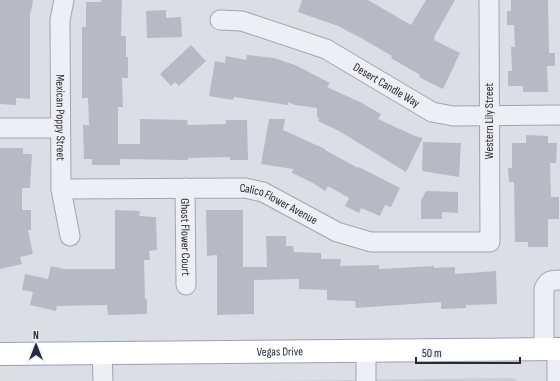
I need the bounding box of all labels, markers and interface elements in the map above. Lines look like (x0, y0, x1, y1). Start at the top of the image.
street label: Desert Candle Way (350, 59, 423, 111)
street label: Mexican Poppy Street (53, 74, 68, 161)
street label: Western Lily Street (482, 82, 497, 159)
street label: Calico Flower Avenue (240, 180, 320, 228)
street label: Ghost Flower Court (178, 198, 193, 276)
north arrow (16, 325, 56, 365)
text: N (33, 329, 39, 342)
scale bar (416, 339, 520, 365)
street label: Vegas Drive (257, 344, 303, 359)
text: 50 m (422, 346, 442, 361)

